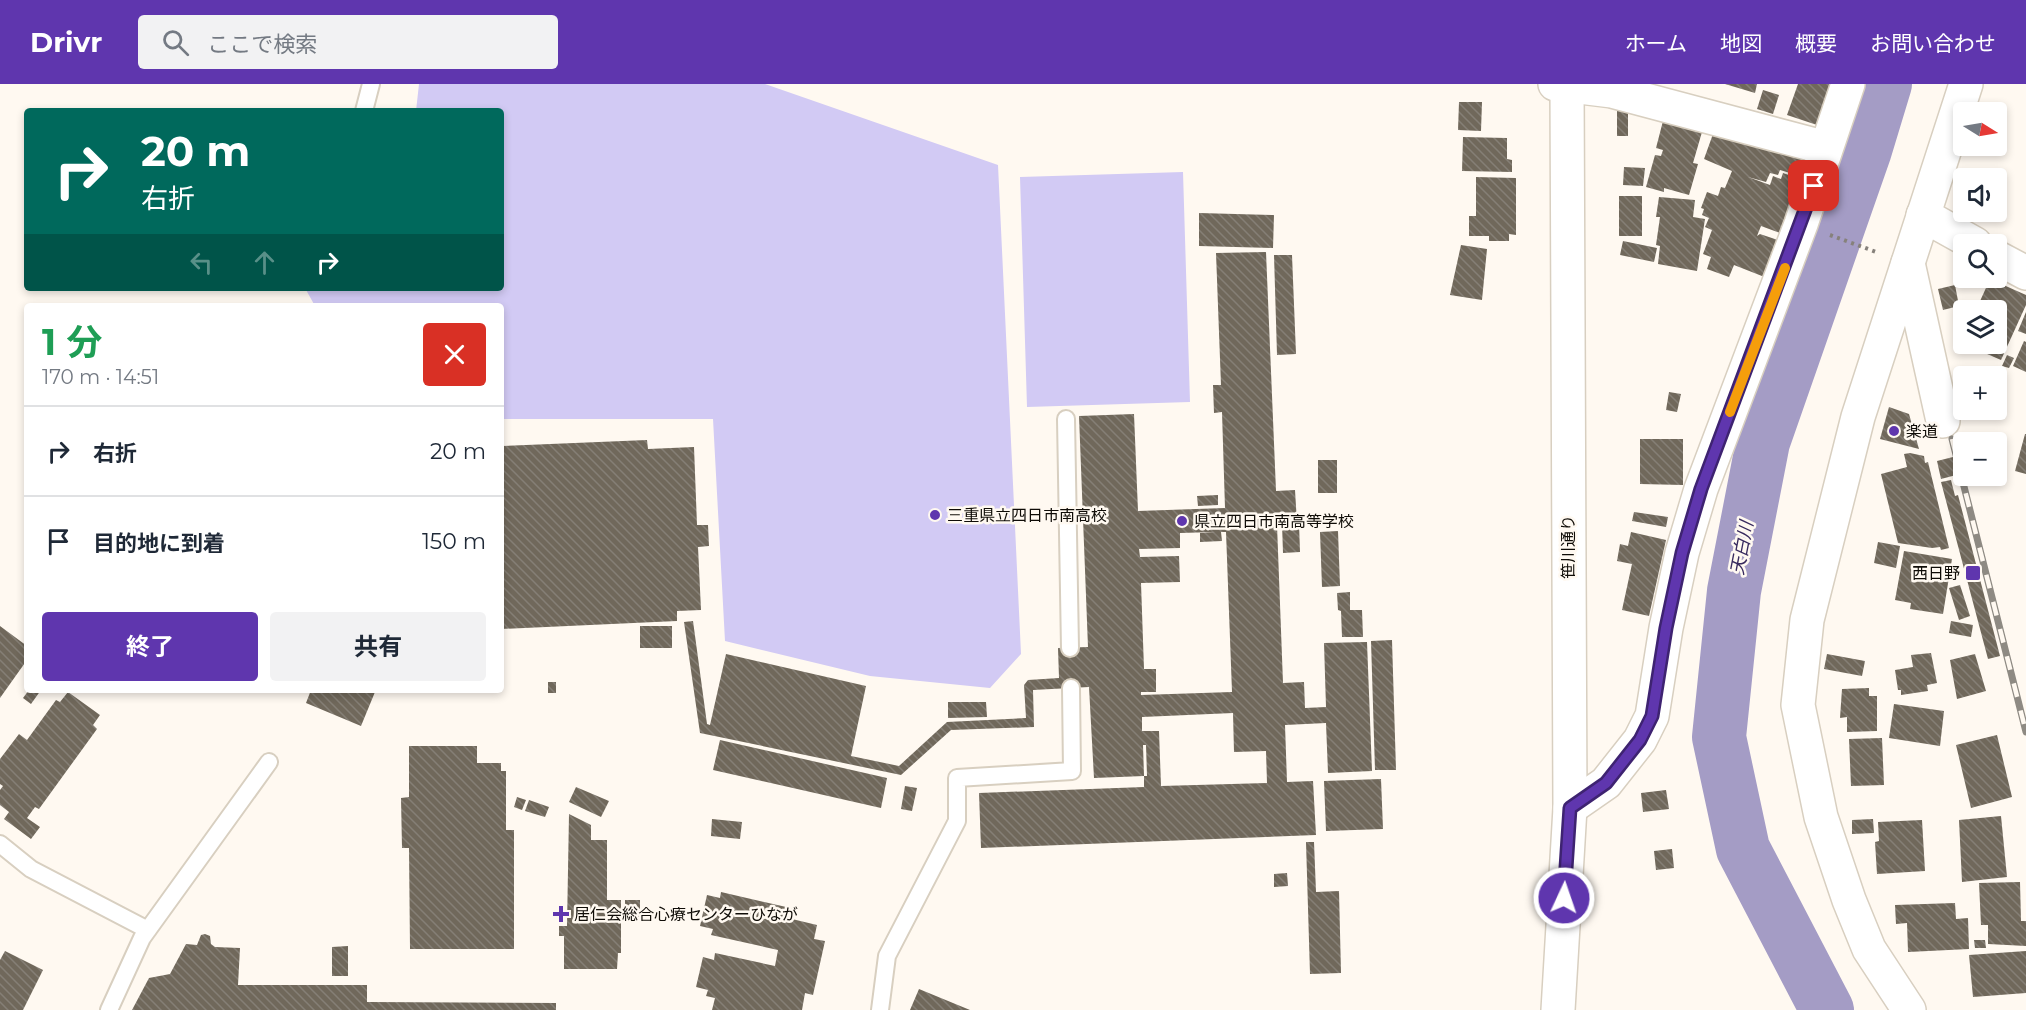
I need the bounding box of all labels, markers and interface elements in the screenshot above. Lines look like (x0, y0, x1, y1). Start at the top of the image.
search box (138, 15, 558, 69)
text: Drivr (30, 25, 102, 59)
icon: search (159, 26, 192, 59)
text: ここで検索 (207, 31, 317, 58)
text: ホーム (1625, 31, 1687, 56)
text: 地図 (1720, 31, 1762, 56)
text: 概要 (1795, 31, 1837, 56)
text: お問い合わせ (1870, 31, 1996, 56)
north arrow (1953, 102, 2007, 156)
map controls (1953, 102, 2007, 486)
text: 20 m (141, 125, 250, 177)
icon: right (42, 132, 120, 210)
pin (1788, 160, 1839, 211)
button: sound (1953, 168, 2007, 222)
icon: arrive (1797, 169, 1830, 202)
text: 右折 (141, 182, 195, 215)
button: search (1953, 234, 2007, 288)
icon: left (185, 246, 218, 279)
icon: ahead (248, 246, 281, 279)
icon: right (311, 246, 344, 279)
button: layers (1953, 300, 2007, 354)
text: 1 分 (42, 320, 102, 364)
button: close (423, 323, 486, 386)
text: 170 m · 14:51 (42, 365, 159, 389)
button: + (1953, 366, 2007, 420)
place label: 楽道 (1906, 422, 1938, 441)
marker: 楽道 (1887, 424, 1901, 438)
button: − (1953, 432, 2007, 486)
icon: right (42, 435, 75, 468)
text: 20 m (430, 438, 486, 465)
text: 右折 (93, 440, 137, 467)
place label: 三重県立四日市南高校 (947, 506, 1107, 525)
marker: 三重県立四日市南高校 (928, 508, 942, 522)
place label: 県立四日市南高等学校 (1194, 512, 1354, 531)
marker: 県立四日市南高等学校 (1175, 514, 1189, 528)
street label: 笹川通り (1559, 515, 1578, 579)
water label: 天白川 (1726, 517, 1758, 577)
icon: arrive (42, 525, 75, 558)
text: 150 m (422, 528, 486, 555)
text: 目的地に到着 (93, 530, 225, 557)
place label: 西日野 (1912, 564, 1960, 583)
marker: 西日野 (1964, 564, 1982, 582)
button: 終了 (42, 612, 258, 681)
button: 共有 (270, 612, 486, 681)
position arrow (1532, 866, 1596, 930)
marker: 居仁会総合心療センターひなが (552, 905, 570, 923)
place label: 居仁会総合心療センターひなが (574, 905, 798, 924)

